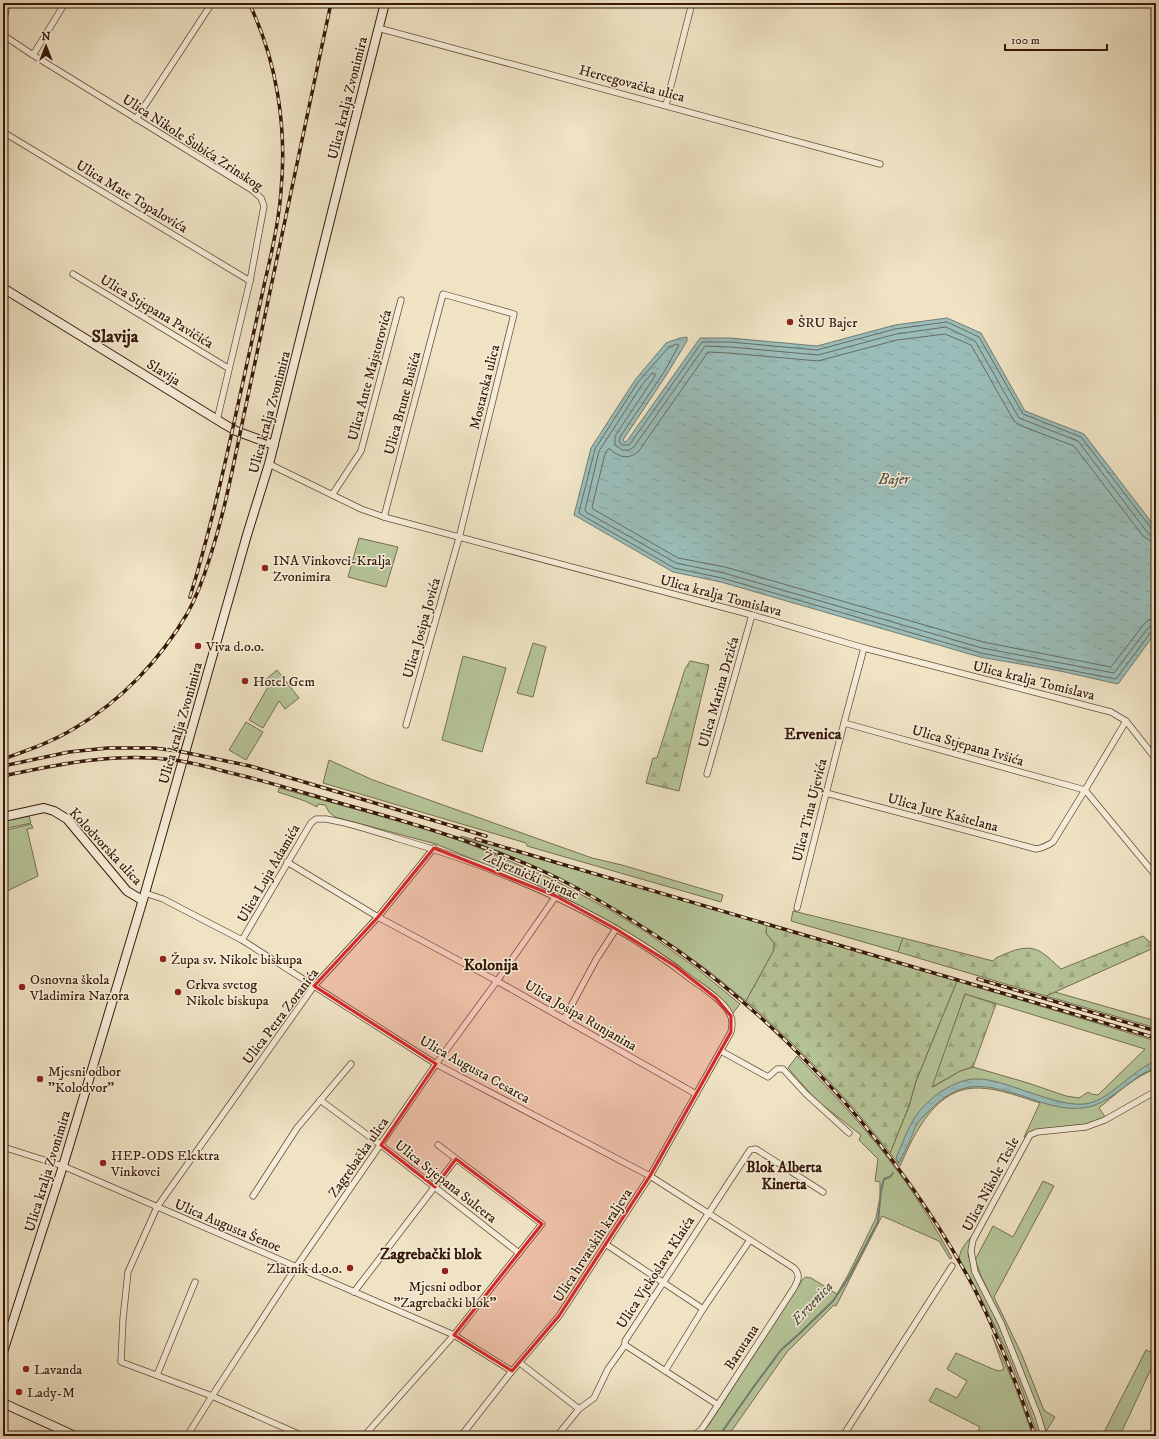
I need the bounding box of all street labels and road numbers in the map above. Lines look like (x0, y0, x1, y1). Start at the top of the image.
street label: Ulica kralja Zvonimira (324, 35, 372, 162)
street label: Hercegovačka ulica (577, 61, 687, 107)
street label: Ulica Nikole Šubića Zrinskog (119, 91, 266, 195)
street label: Ulica Mate Topalovića (72, 156, 191, 237)
street label: Ulica Stjepana Pavičića (96, 271, 217, 353)
street label: Ulica Ante Majstorovića (344, 308, 396, 443)
street label: Mostarska ulica (466, 343, 504, 432)
street label: Ulica kralja Zvonimira (245, 349, 295, 475)
street label: Ulica Brune Bušića (381, 350, 425, 457)
street label: Slavija (143, 356, 184, 390)
street label: Ulica kralja Tomislava (658, 571, 784, 621)
street label: Ulica Josipa Jovića (399, 576, 445, 681)
street label: Ulica Marina Držića (694, 635, 743, 750)
street label: Ulica kralja Tomislava (971, 657, 1097, 705)
street label: Ulica kralja Zvonimira (155, 660, 207, 786)
street label: Ulica Stjepana Ivšića (910, 721, 1026, 771)
street label: Ulica Tina Ujevića (788, 757, 832, 864)
street label: Ulica Jure Kaštelana (885, 790, 1000, 836)
street label: Kolodvorska ulica (65, 804, 146, 889)
street label: Ulica Luja Adamića (233, 821, 304, 926)
street label: Željeznički vijenac (480, 848, 582, 904)
street label: Ulica Petra Zoranića (239, 965, 323, 1068)
street label: Ulica Josipa Runjanina (521, 976, 640, 1055)
street label: Ulica Augusta Cesarca (416, 1032, 533, 1108)
street label: Ulica kralja Zvonimira (21, 1108, 75, 1234)
street label: Zagrebačka ulica (325, 1114, 393, 1201)
street label: Ulica Nikole Tesle (958, 1134, 1023, 1235)
street label: Ulica Stjepana Sulcera (391, 1136, 500, 1227)
street label: Ulica hrvatskih kraljeva (549, 1185, 636, 1306)
street label: Ulica Augusta Šenoe (172, 1195, 284, 1257)
street label: Ulica Vjekoslava Klaića (613, 1213, 699, 1332)
street label: Barutana (721, 1321, 763, 1374)

